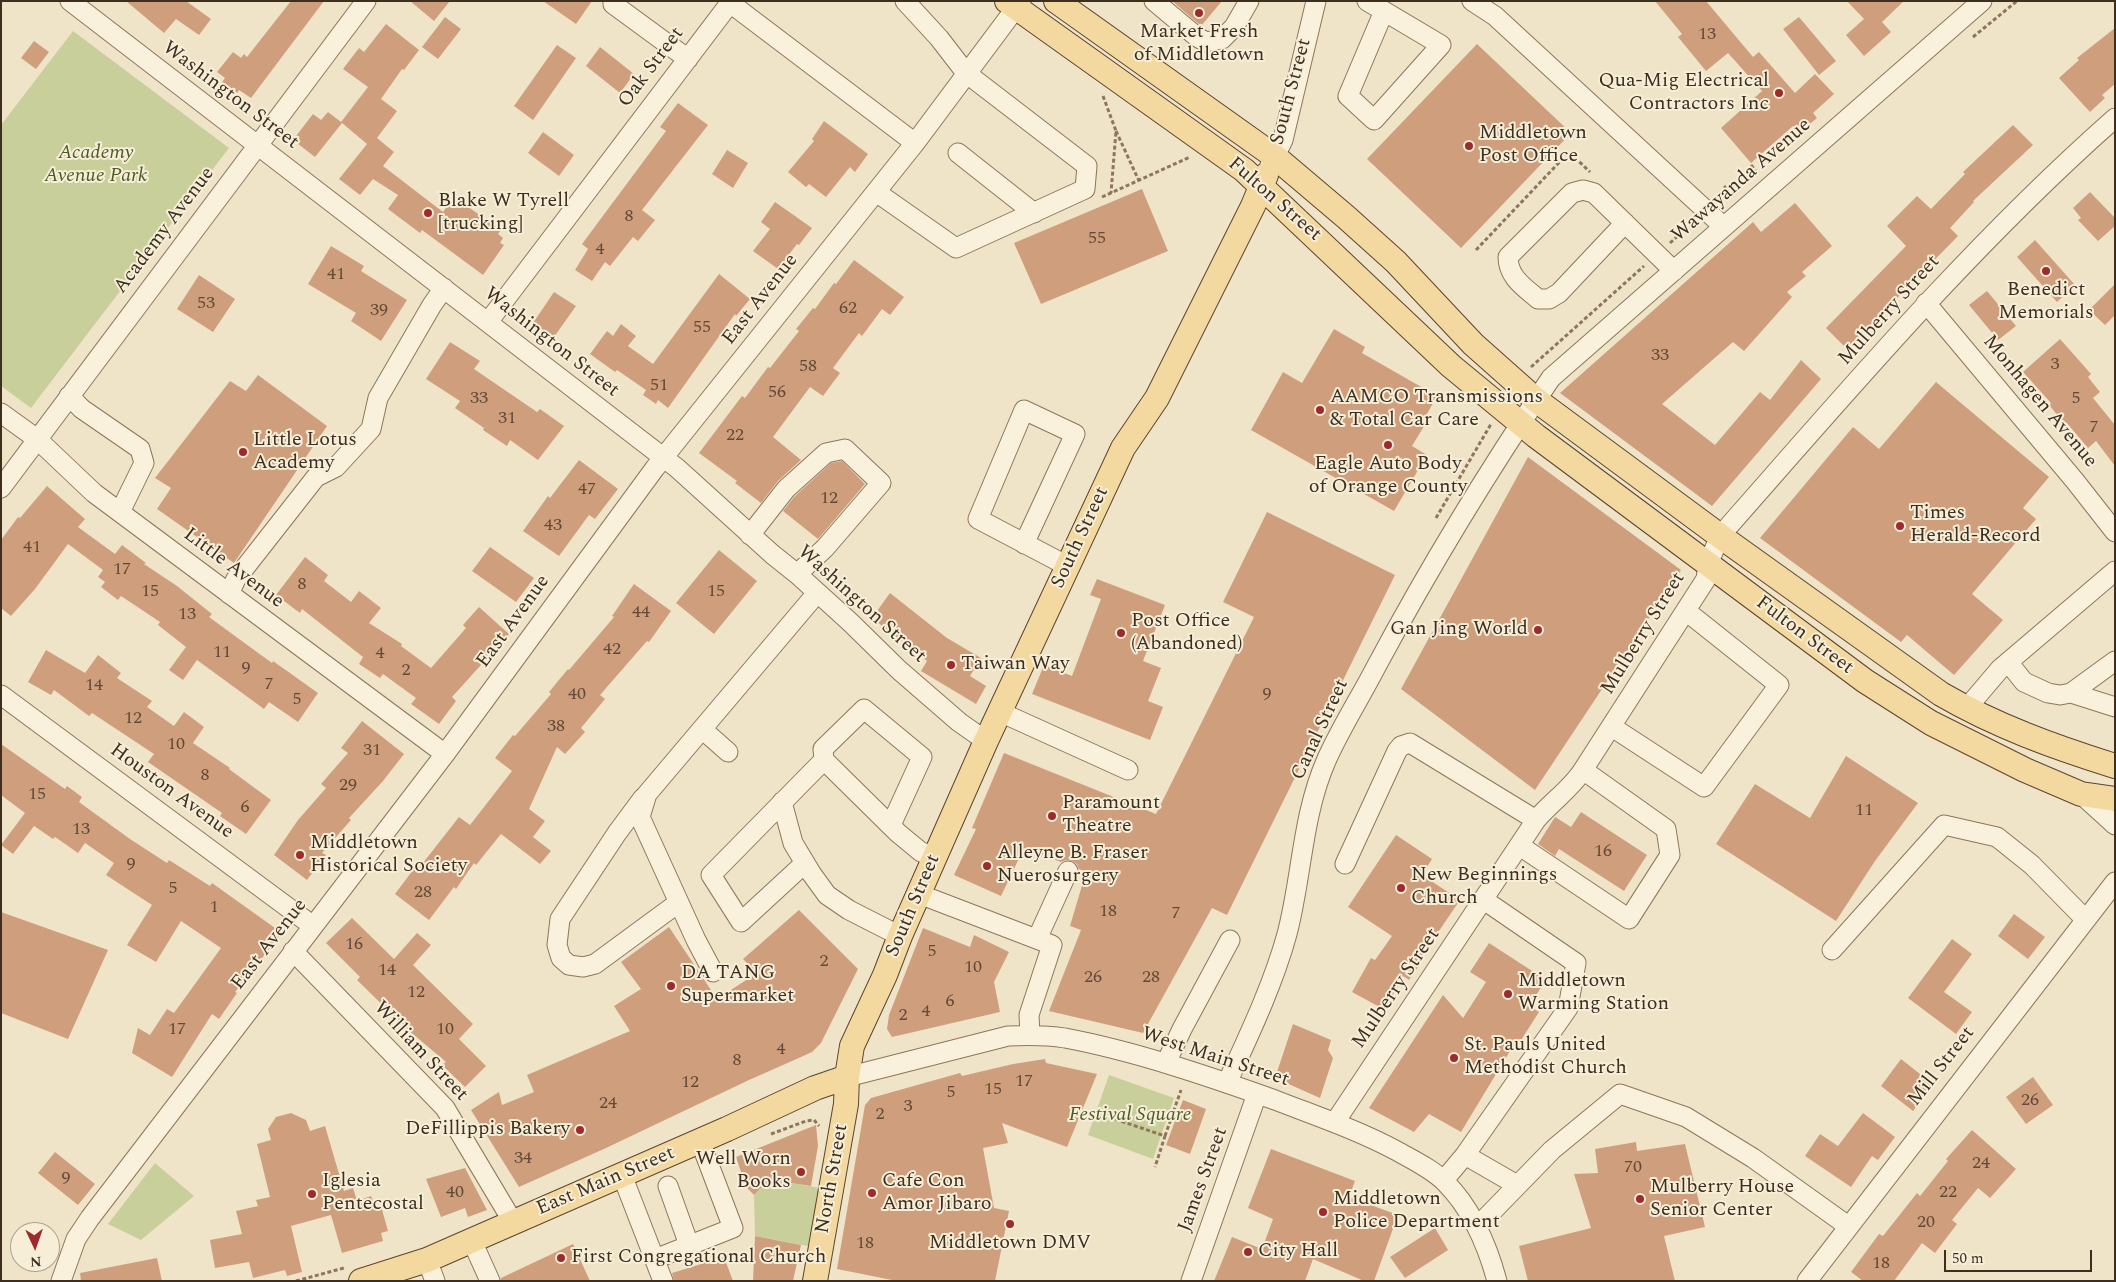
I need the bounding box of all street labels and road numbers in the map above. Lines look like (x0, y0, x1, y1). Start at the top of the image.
street label: Oak Street (614, 23, 690, 113)
street label: South Street (1266, 36, 1318, 148)
street label: Washington Street (157, 37, 303, 155)
street label: Wawayanda Avenue (1667, 114, 1817, 248)
street label: Fulton Street (1222, 153, 1326, 247)
street label: Academy Avenue (110, 163, 220, 299)
street label: East Avenue (718, 250, 804, 350)
street label: Mulberry Street (1834, 251, 1946, 371)
street label: Washington Street (479, 283, 623, 403)
street label: Monhagen Avenue (1976, 331, 2102, 473)
street label: South Street (1047, 483, 1115, 593)
street label: Little Avenue (178, 523, 288, 615)
street label: Washington Street (792, 541, 930, 669)
street label: Mulberry Street (1597, 568, 1691, 700)
street label: East Avenue (472, 571, 556, 673)
street label: Fulton Street (1750, 591, 1858, 681)
street label: Canal Street (1287, 676, 1355, 784)
street label: Houston Avenue (104, 739, 238, 845)
street label: South Street (882, 851, 946, 961)
street label: East Avenue (227, 895, 313, 995)
street label: Mulberry Street (1348, 924, 1446, 1054)
street label: William Street (368, 997, 472, 1107)
street label: Mill Street (1903, 1022, 1981, 1112)
street label: West Main Street (1138, 1023, 1292, 1093)
street label: North Street (812, 1122, 854, 1236)
street label: James Street (1174, 1124, 1234, 1236)
street label: East Main Street (533, 1142, 679, 1222)

